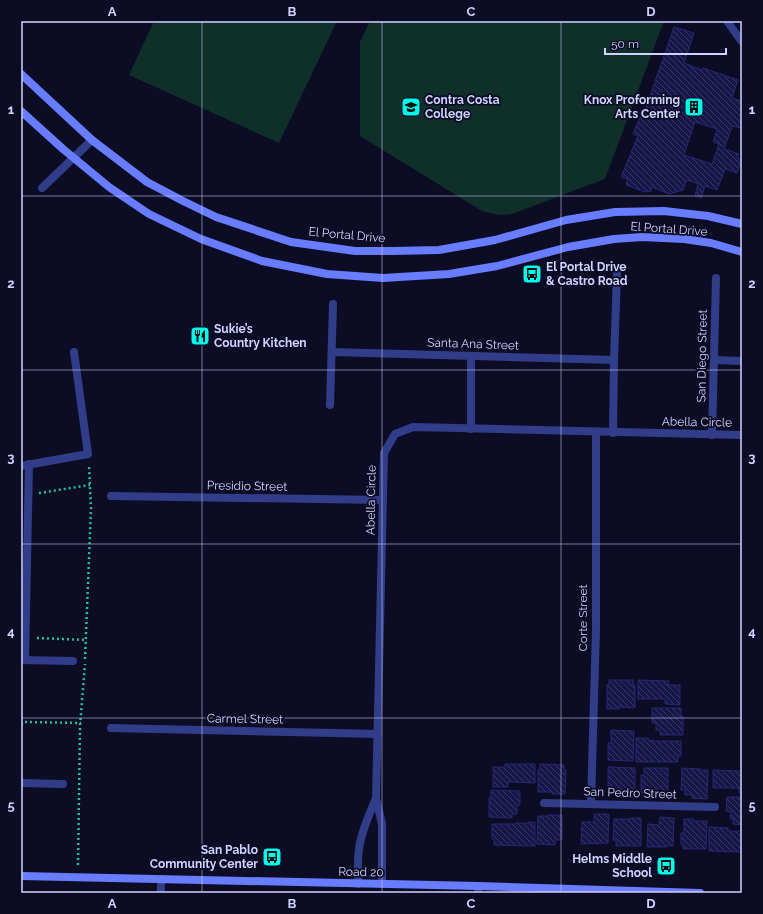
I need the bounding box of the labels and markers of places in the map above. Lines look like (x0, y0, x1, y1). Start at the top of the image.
place label: Contra Costa College (425, 93, 500, 121)
place label: Knox Proforming Arts Center (584, 93, 680, 121)
school or university icon: Contra Costa College (400, 96, 422, 118)
building icon: Knox Proforming Arts Center (683, 96, 705, 118)
place label: El Portal Drive & Castro Road (546, 260, 628, 288)
bus stop icon: El Portal Drive & Castro Road (521, 263, 543, 285)
place label: Sukie’s Country Kitchen (214, 322, 307, 350)
restaurant icon: Sukie’s Country Kitchen (189, 325, 211, 347)
place label: San Pablo Community Center (150, 843, 258, 871)
bus stop icon: San Pablo Community Center (261, 846, 283, 868)
place label: Helms Middle School (572, 852, 652, 880)
bus stop icon: Helms Middle School (655, 855, 677, 877)

